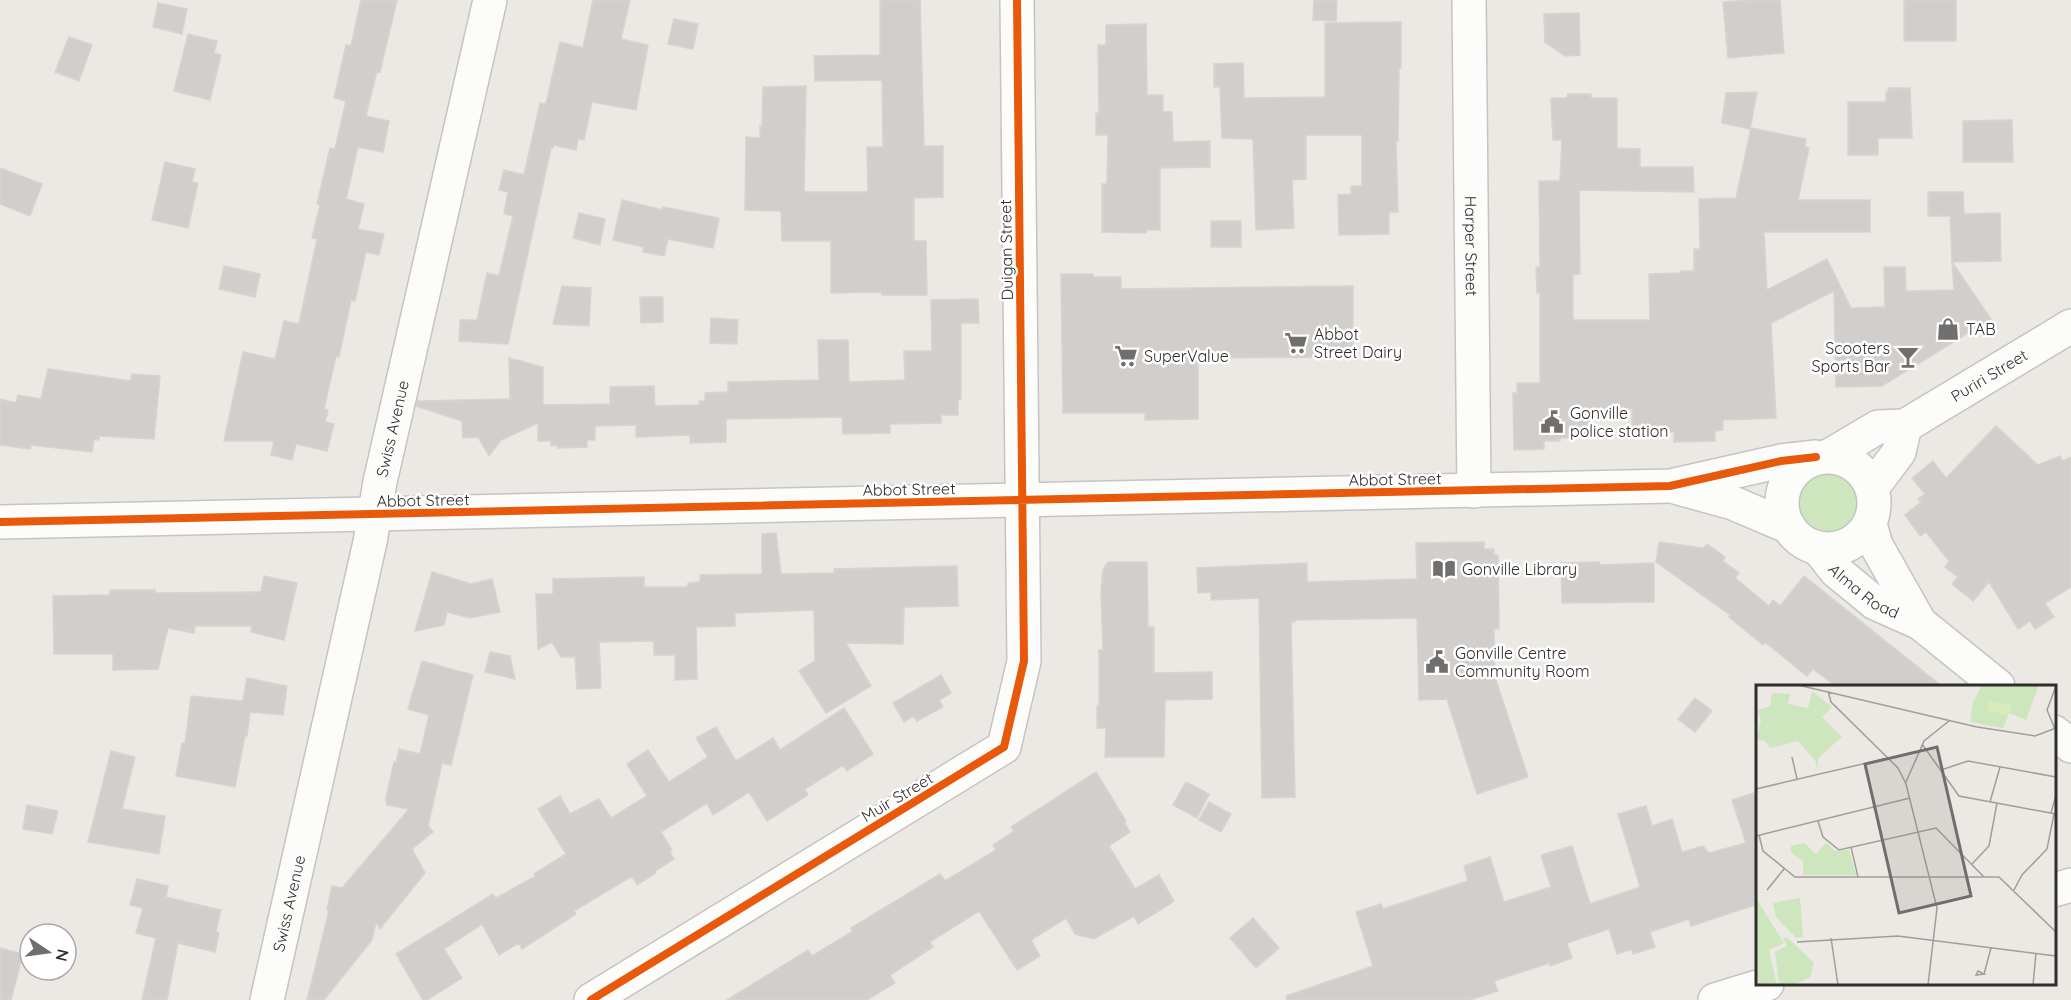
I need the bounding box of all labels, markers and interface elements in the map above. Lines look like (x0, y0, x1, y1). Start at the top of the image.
street label: Harper Street (1461, 196, 1482, 296)
street label: Duigan Street (995, 199, 1017, 301)
shop icon: TAB (1935, 316, 1961, 342)
place label: TAB (1966, 319, 1996, 339)
place label: Abbot Street Dairy (1314, 324, 1402, 362)
supermarket icon: Abbot Street Dairy (1283, 330, 1309, 356)
place label: Scooters Sports Bar (1812, 338, 1890, 376)
supermarket icon: SuperValue (1113, 343, 1139, 369)
bar icon: Scooters Sports Bar (1895, 344, 1921, 370)
street label: Puriri Street (1947, 345, 2031, 406)
place label: SuperValue (1144, 346, 1229, 366)
street label: Swiss Avenue (371, 378, 413, 479)
place label: Gonville police station (1570, 403, 1669, 441)
public building icon: Gonville police station (1539, 409, 1565, 435)
street label: Abbot Street (1348, 468, 1442, 490)
street label: Abbot Street (862, 478, 956, 500)
street label: Abbot Street (376, 489, 470, 511)
library icon: Gonville Library (1431, 556, 1457, 582)
place label: Gonville Library (1462, 559, 1577, 579)
street label: Alma Road (1824, 560, 1902, 623)
place label: Gonville Centre Community Room (1455, 643, 1590, 681)
public building icon: Gonville Centre Community Room (1424, 649, 1450, 675)
inset map (1756, 685, 2056, 985)
street label: Muir Street (858, 768, 936, 826)
street label: Swiss Avenue (268, 853, 309, 954)
north arrow (18, 922, 78, 982)
text: N (52, 947, 74, 963)

